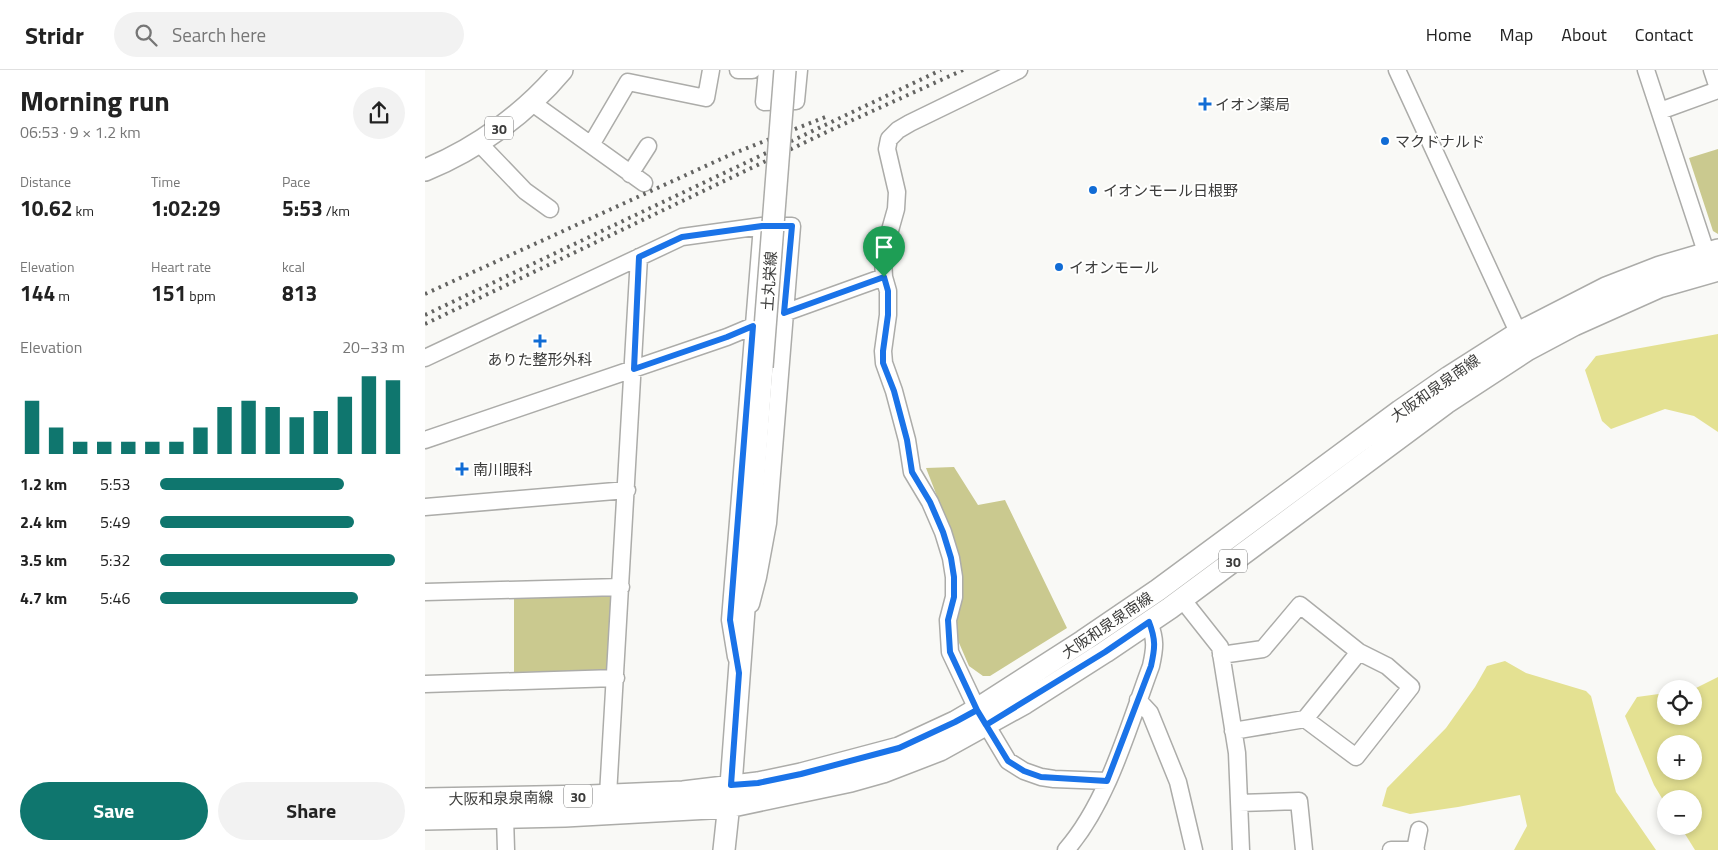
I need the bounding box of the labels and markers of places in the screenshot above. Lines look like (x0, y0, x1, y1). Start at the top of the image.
place label: イオン薬局 (1215, 93, 1290, 116)
marker: イオン薬局 (1199, 98, 1211, 110)
place label: マクドナルド (1395, 130, 1485, 153)
marker: マクドナルド (1379, 135, 1391, 147)
place label: イオンモール日根野 (1103, 179, 1238, 202)
marker: イオンモール日根野 (1087, 184, 1099, 196)
pin (863, 226, 905, 277)
place label: イオンモール (1069, 256, 1159, 279)
marker: イオンモール (1053, 261, 1065, 273)
marker: ありた整形外科 (533, 334, 547, 348)
place label: ありた整形外科 (487, 348, 593, 371)
place label: 南川眼科 (473, 458, 533, 481)
marker: 南川眼科 (455, 462, 469, 476)

